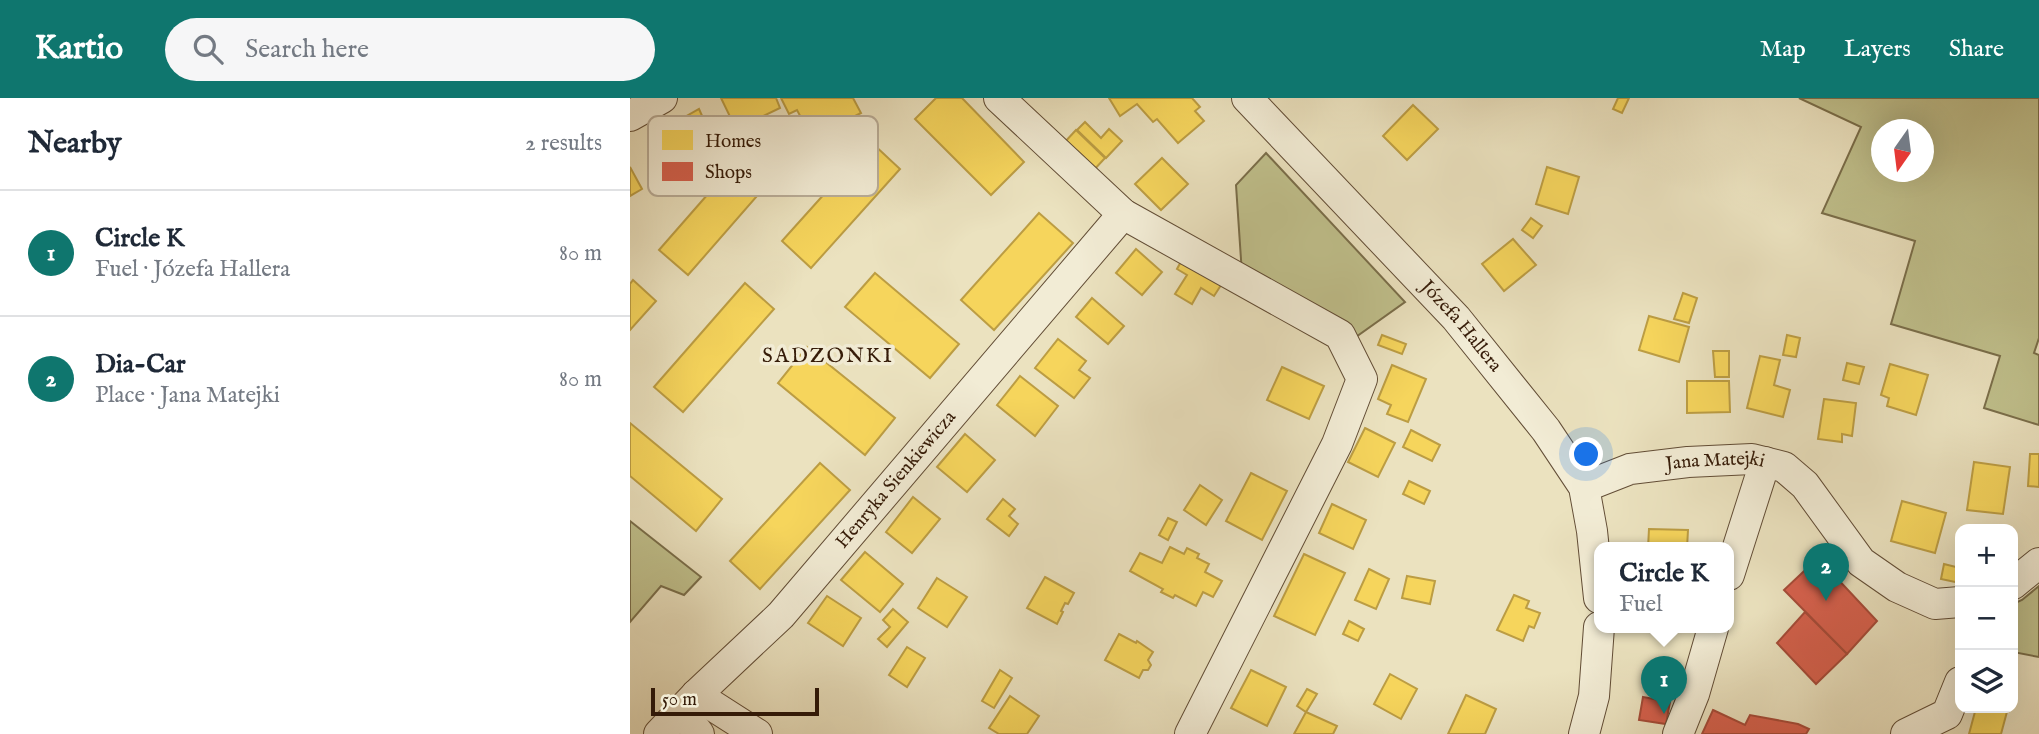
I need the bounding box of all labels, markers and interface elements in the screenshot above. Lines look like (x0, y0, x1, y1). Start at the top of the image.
search box (165, 18, 655, 81)
text: Kartio (35, 28, 123, 70)
icon: search (189, 30, 227, 68)
text: Search here (245, 33, 369, 66)
text: Map (1760, 34, 1806, 65)
text: Layers (1844, 34, 1911, 65)
text: Share (1949, 34, 2004, 65)
legend (648, 116, 878, 196)
north arrow (1871, 119, 1934, 182)
text: Nearby (28, 125, 121, 163)
text: 2 results (525, 129, 602, 158)
text: Homes (705, 130, 761, 154)
text: Shops (705, 161, 752, 185)
text: Circle K (95, 222, 185, 255)
text: 1 (47, 239, 55, 268)
text: 80 m (559, 239, 602, 268)
text: Fuel · Józefa Hallera (95, 255, 290, 284)
street label: Józefa Hallera (1414, 274, 1507, 378)
district label: SADZONKI (762, 343, 894, 370)
text: Dia-Car (95, 348, 186, 381)
text: 2 (46, 365, 56, 394)
text: 80 m (559, 365, 602, 394)
text: Place · Jana Matejki (95, 381, 280, 410)
street label: Henryka Sienkiewicza (831, 405, 962, 554)
your location (1569, 437, 1603, 471)
street label: Jana Matejki (1662, 447, 1767, 477)
map controls (1955, 524, 2018, 713)
button: + (1955, 524, 2018, 587)
popup (1594, 542, 1734, 633)
pin: 2 (1803, 543, 1849, 601)
text: Circle K (1619, 557, 1709, 590)
button: − (1955, 587, 2018, 650)
text: Fuel (1619, 590, 1662, 619)
button: layers (1955, 650, 2018, 713)
pin: 1 (1641, 656, 1687, 714)
scale bar (651, 685, 819, 717)
text: 50 m (662, 688, 697, 712)

